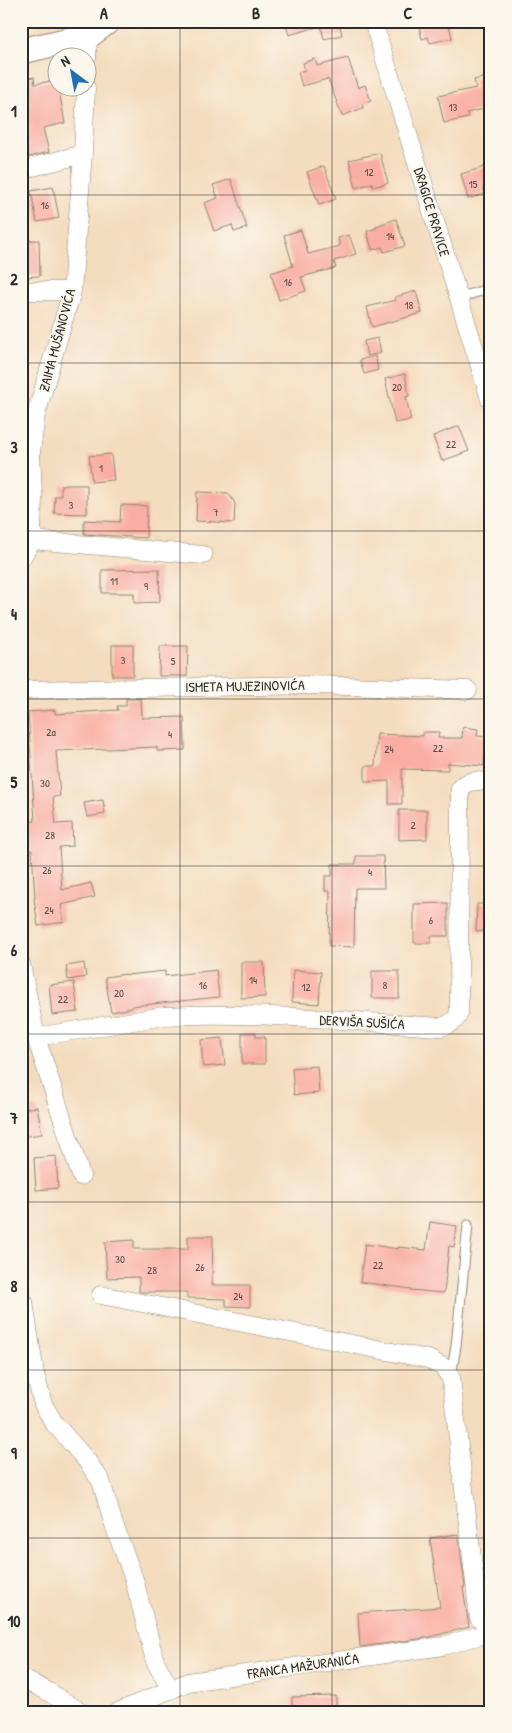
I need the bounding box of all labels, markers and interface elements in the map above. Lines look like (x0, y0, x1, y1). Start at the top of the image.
text: A (100, 2, 108, 24)
text: B (252, 2, 260, 24)
text: C (404, 2, 413, 24)
north arrow (48, 48, 98, 98)
text: N (57, 50, 74, 71)
text: 1 (11, 100, 17, 122)
house number: 13 (449, 100, 458, 114)
house number: 12 (364, 165, 374, 179)
street label: DRAGICE PRAVICE (410, 165, 455, 259)
house number: 15 (469, 177, 478, 191)
house number: 16 (41, 198, 50, 212)
house number: 14 (386, 229, 394, 243)
text: 2 (10, 268, 18, 290)
house number: 16 (284, 275, 293, 289)
street label: ZAIMA MUŠANOVIĆA (34, 286, 79, 393)
house number: 18 (405, 298, 414, 312)
house number: 20 (392, 380, 402, 394)
text: 3 (10, 436, 18, 458)
house number: 22 (446, 437, 456, 451)
house number: 1 (99, 461, 103, 475)
house number: 3 (69, 498, 74, 512)
house number: 7 (213, 505, 219, 519)
house number: 11 (110, 574, 118, 588)
house number: 9 (144, 579, 148, 593)
text: 4 (11, 603, 17, 625)
house number: 3 (121, 653, 126, 667)
house number: 5 (171, 654, 176, 668)
street label: ISMETA MUJEZINOVIĆA (185, 675, 305, 696)
house number: 2a (46, 725, 56, 739)
house number: 4 (168, 727, 172, 741)
house number: 22 (433, 741, 443, 755)
house number: 24 (384, 742, 394, 756)
text: 5 (11, 771, 18, 793)
house number: 30 (40, 776, 50, 790)
house number: 2 (410, 818, 416, 832)
house number: 28 (45, 828, 55, 842)
house number: 26 (42, 863, 52, 877)
house number: 4 (368, 865, 372, 879)
house number: 24 (44, 903, 54, 917)
house number: 6 (429, 913, 434, 927)
text: 6 (11, 939, 18, 961)
house number: 14 (249, 973, 257, 987)
house number: 16 (199, 978, 208, 992)
house number: 8 (383, 978, 388, 992)
house number: 12 (301, 980, 311, 994)
house number: 20 (114, 986, 124, 1000)
house number: 22 (58, 992, 68, 1006)
street label: DERVIŠA SUŠIĆA (319, 1010, 405, 1033)
text: 7 (9, 1107, 18, 1129)
house number: 30 (115, 1252, 125, 1266)
house number: 22 (373, 1258, 383, 1272)
house number: 26 (195, 1260, 205, 1274)
house number: 28 (147, 1263, 157, 1277)
text: 8 (11, 1275, 18, 1297)
house number: 24 (233, 1289, 243, 1303)
text: 9 (11, 1442, 17, 1464)
text: 10 (8, 1610, 20, 1632)
street label: FRANCA MAŽURANIĆA (245, 1648, 360, 1683)

